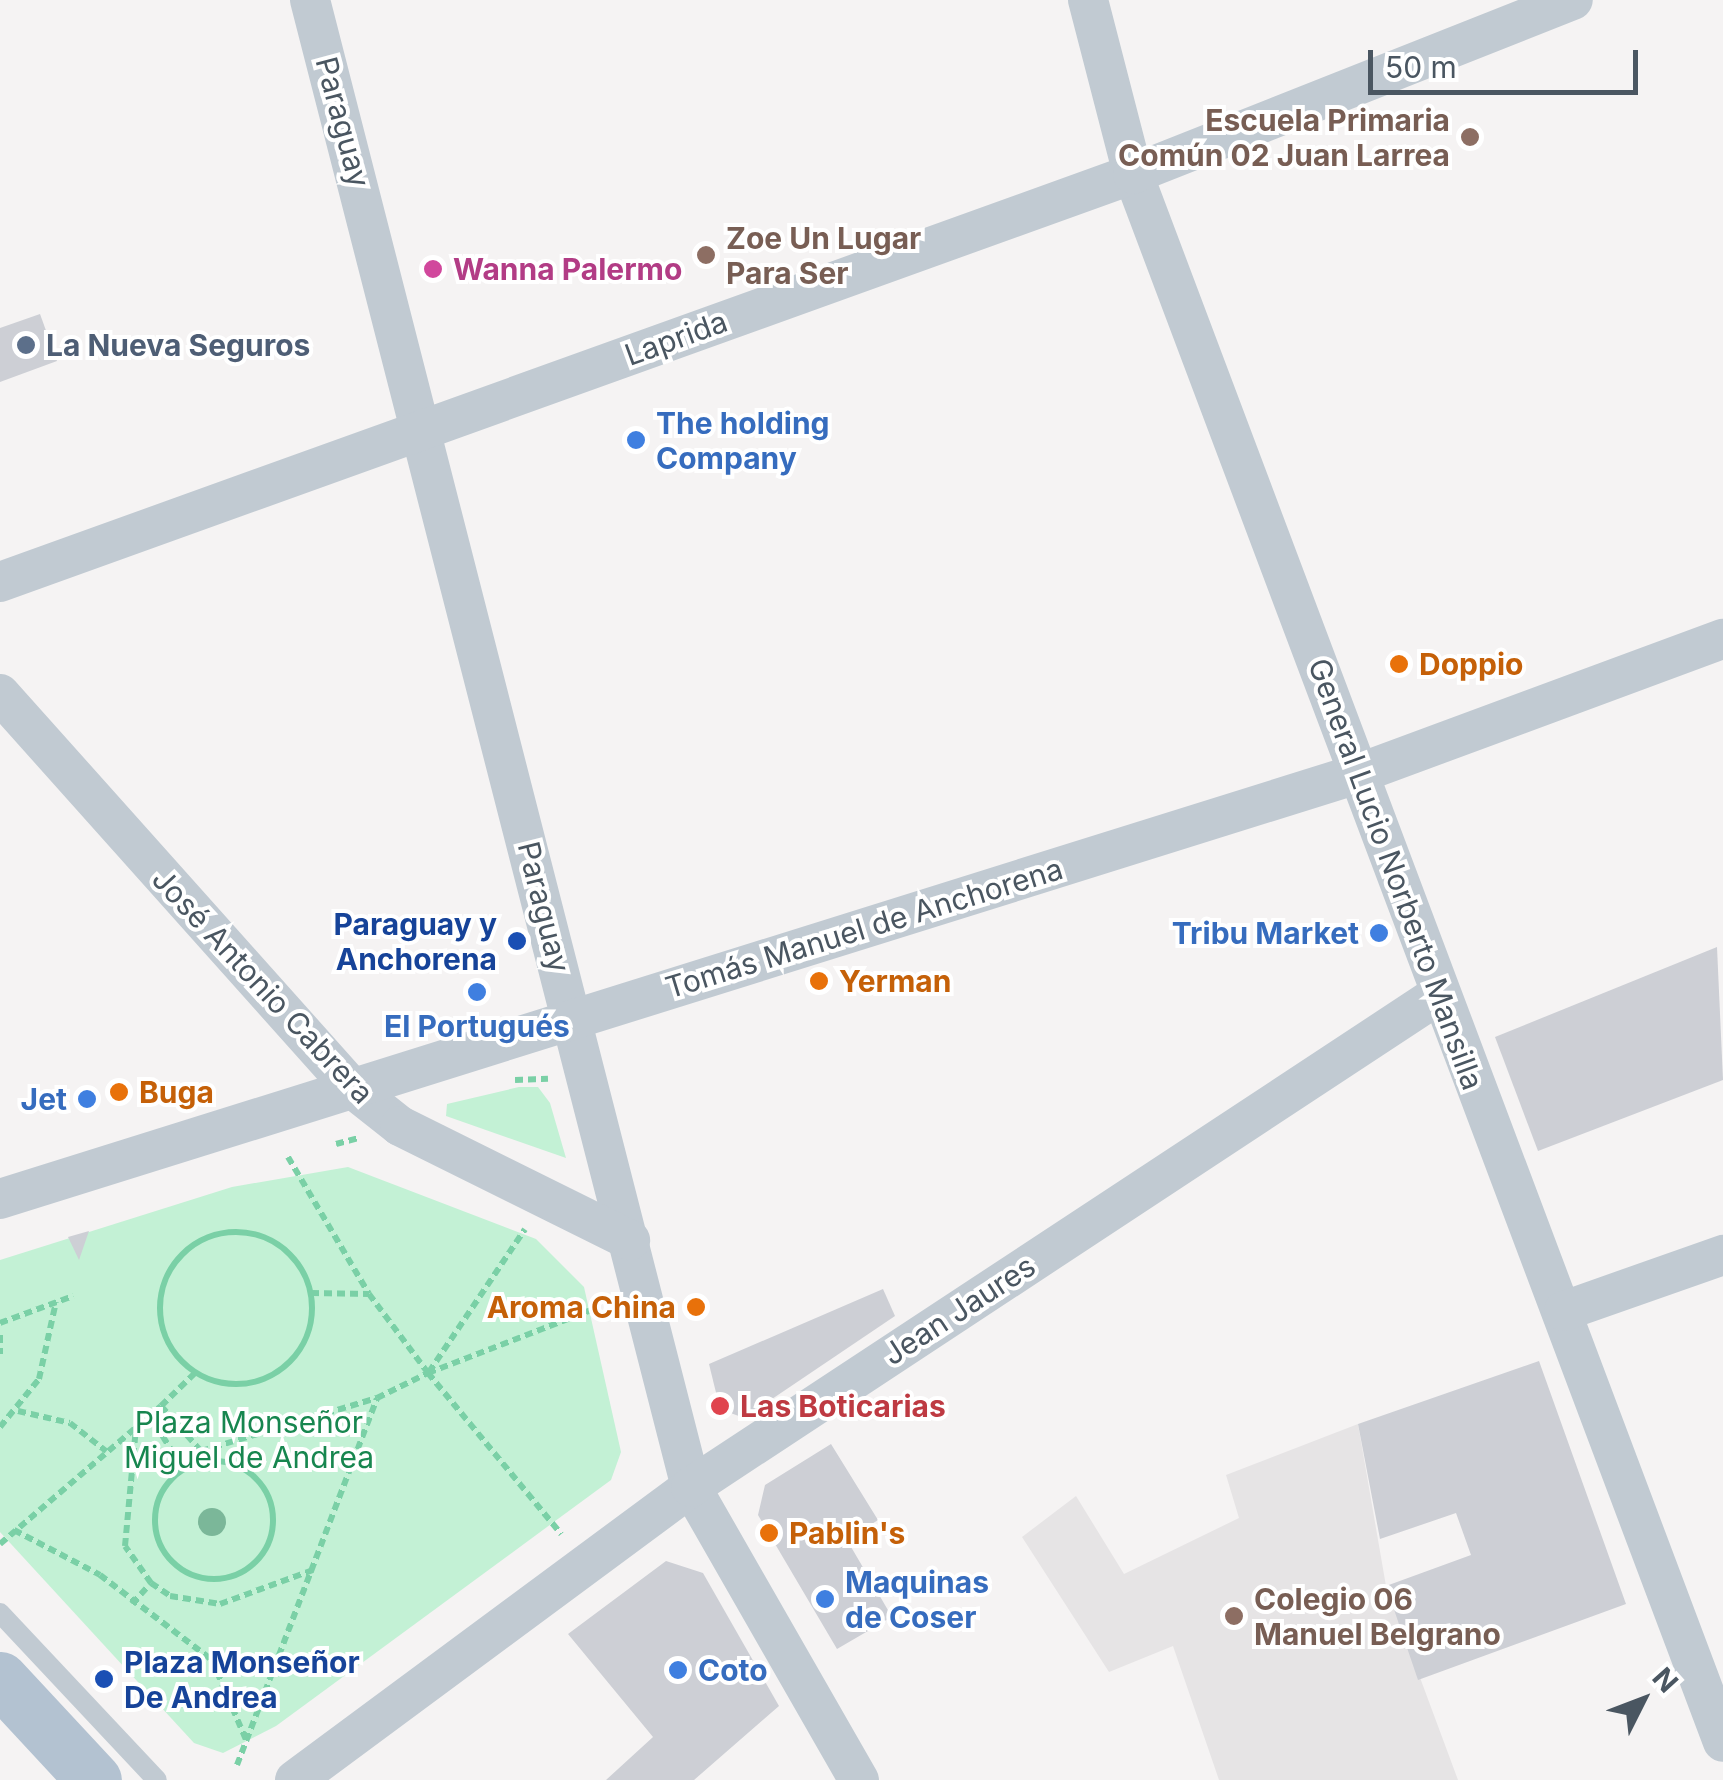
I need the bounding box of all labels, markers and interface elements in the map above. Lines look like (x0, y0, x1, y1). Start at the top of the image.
scale bar (1373, 30, 1643, 92)
text: 50 m (1385, 49, 1457, 85)
street label: Paraguay (308, 53, 378, 191)
place label: Escuela Primaria Común 02 Juan Larrea (1118, 102, 1450, 172)
marker: Escuela Primaria Común 02 Juan Larrea (1459, 126, 1481, 148)
place label: Zoe Un Lugar Para Ser (726, 220, 921, 290)
marker: Zoe Un Lugar Para Ser (695, 244, 717, 266)
place label: Wanna Palermo (453, 251, 682, 287)
marker: Wanna Palermo (422, 258, 444, 280)
street label: Laprida (620, 303, 732, 373)
place label: La Nueva Seguros (46, 327, 310, 363)
marker: La Nueva Seguros (15, 334, 37, 356)
place label: The holding Company (656, 405, 830, 476)
marker: The holding Company (625, 429, 647, 451)
place label: Doppio (1419, 646, 1523, 682)
street label: General Lucio Norberto Mansilla (1301, 653, 1491, 1095)
marker: Doppio (1388, 653, 1410, 675)
street label: Paraguay (510, 838, 578, 976)
street label: Tomás Manuel de Anchorena (661, 850, 1067, 1006)
street label: José Antonio Cabrera (145, 861, 381, 1111)
place label: Paraguay y Anchorena (334, 906, 497, 976)
place label: Tribu Market (1172, 915, 1359, 951)
marker: Tribu Market (1368, 922, 1390, 944)
marker: Paraguay y Anchorena (506, 930, 528, 952)
place label: Yerman (839, 963, 951, 999)
marker: Yerman (808, 970, 830, 992)
marker: El Portugués (466, 981, 488, 1003)
place label: El Portugués (384, 1008, 570, 1044)
place label: Buga (139, 1074, 214, 1110)
place label: Jet (21, 1081, 67, 1117)
marker: Buga (108, 1081, 130, 1103)
marker: Jet (76, 1088, 98, 1110)
street label: Jean Jaures (876, 1248, 1042, 1372)
place label: Aroma China (487, 1289, 676, 1325)
marker: Aroma China (685, 1296, 707, 1318)
place label: Las Boticarias (740, 1388, 946, 1424)
marker: Las Boticarias (709, 1395, 731, 1417)
park label: Plaza Monseñor Miguel de Andrea (124, 1404, 374, 1474)
place label: Pablin's (789, 1515, 905, 1551)
marker: Pablin's (758, 1522, 780, 1544)
place label: Maquinas de Coser (845, 1564, 989, 1634)
place label: Colegio 06 Manuel Belgrano (1254, 1581, 1501, 1652)
marker: Maquinas de Coser (814, 1588, 836, 1610)
marker: Colegio 06 Manuel Belgrano (1223, 1605, 1245, 1627)
place label: Plaza Monseñor De Andrea (124, 1644, 360, 1714)
north arrow (1593, 1650, 1693, 1750)
place label: Coto (698, 1652, 768, 1688)
marker: Coto (667, 1659, 689, 1681)
text: N (1646, 1661, 1685, 1699)
marker: Plaza Monseñor De Andrea (93, 1668, 115, 1690)

